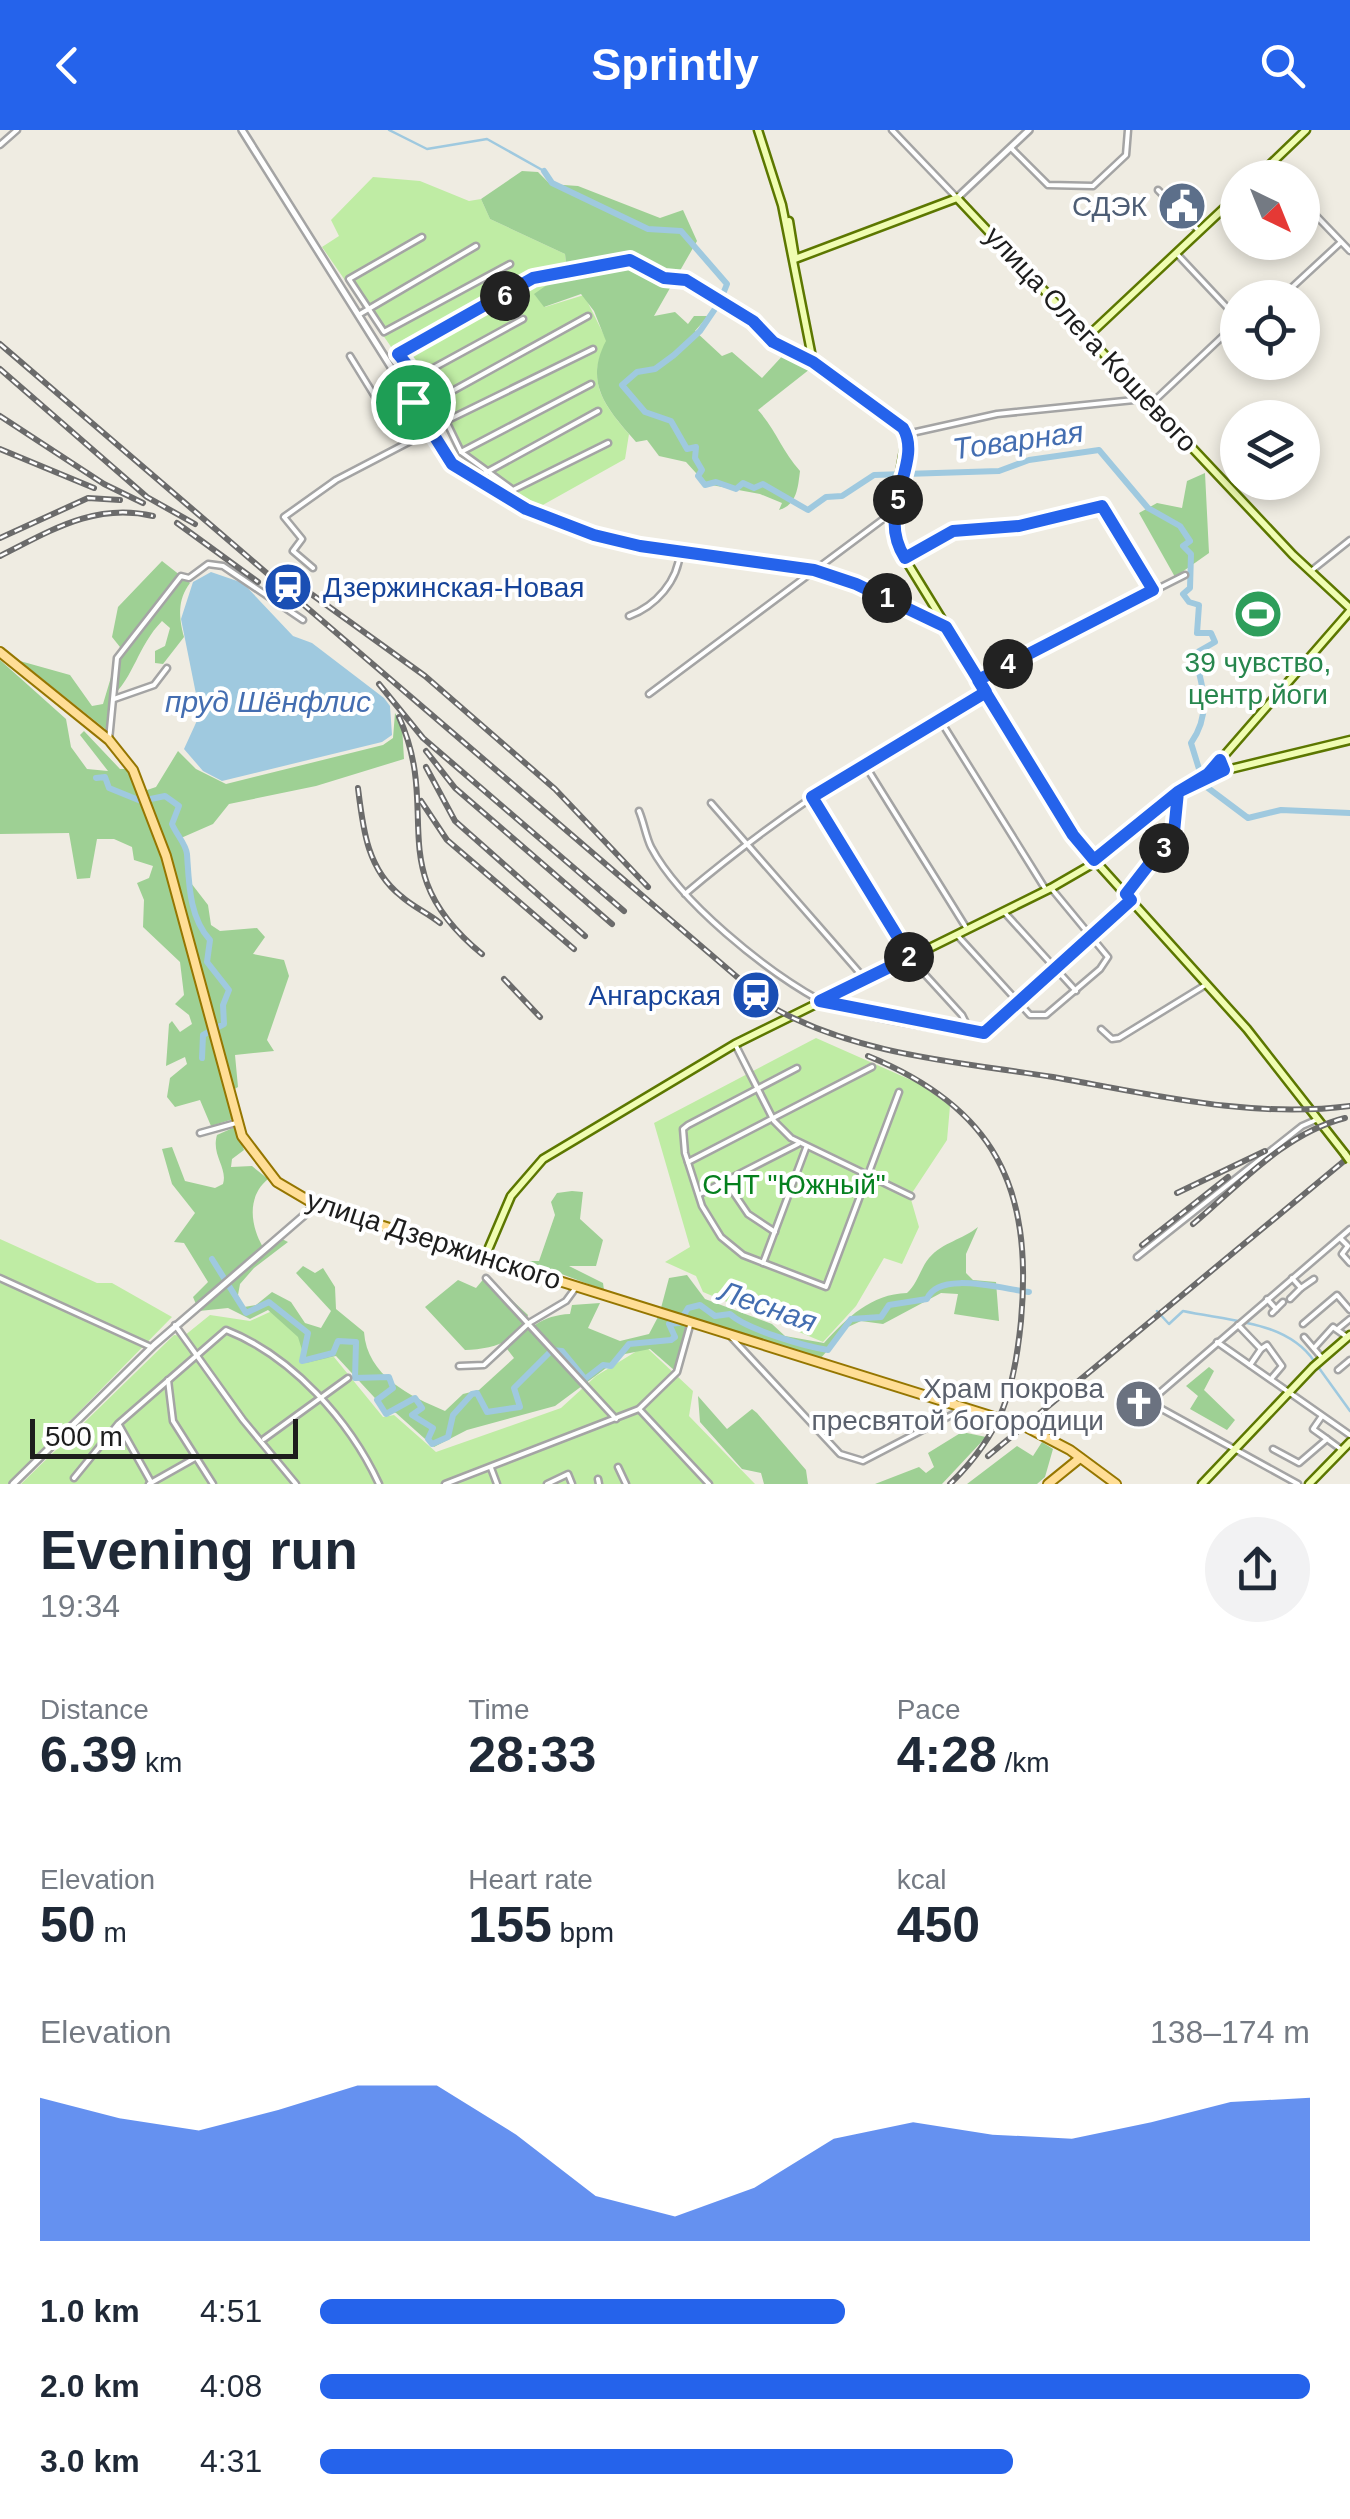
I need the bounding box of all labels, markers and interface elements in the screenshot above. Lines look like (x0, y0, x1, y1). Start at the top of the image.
icon: back (40, 38, 95, 93)
icon: search (1255, 38, 1310, 93)
text: Sprintly (591, 39, 759, 90)
north arrow (1220, 160, 1320, 260)
map controls (1220, 160, 1320, 500)
public building icon: СДЭК (1156, 180, 1208, 232)
place label: СДЭК (1072, 191, 1148, 222)
street label: улица Олега Кошевого (979, 220, 1203, 458)
pin: 6 (480, 271, 530, 321)
text: 6 (497, 280, 513, 311)
button: locate (1220, 280, 1320, 380)
pin (371, 360, 456, 445)
icon: arrive (386, 375, 441, 430)
button: layers (1220, 400, 1320, 500)
water label: Товарная (951, 415, 1085, 465)
pin: 5 (873, 475, 923, 525)
text: 5 (890, 484, 906, 515)
station icon: Дзержинская-Новая (262, 561, 314, 613)
place label: Дзержинская-Новая (323, 572, 584, 603)
pin: 1 (862, 573, 912, 623)
text: 1 (879, 582, 895, 613)
sports icon: 39 чувство, центр йоги (1232, 588, 1284, 640)
pin: 4 (983, 639, 1033, 689)
place label: 39 чувство, центр йоги (1185, 647, 1331, 710)
text: 4 (1000, 648, 1016, 679)
water label: пруд Шёнфлис (165, 685, 371, 718)
pin: 3 (1139, 823, 1189, 873)
text: 3 (1156, 832, 1172, 863)
pin: 2 (884, 932, 934, 982)
text: 2 (901, 941, 917, 972)
station icon: Ангарская (730, 969, 782, 1021)
place label: Ангарская (589, 980, 721, 1011)
park label: СНТ "Южный" (702, 1169, 886, 1200)
street label: улица Дзержинского (303, 1184, 565, 1296)
water label: Лесная (713, 1273, 821, 1338)
place label: Храм покрова пресвятой богородици (812, 1373, 1104, 1436)
church icon: Храм покрова пресвятой богородици (1113, 1378, 1165, 1430)
scale bar (30, 1414, 298, 1458)
text: 500 m (45, 1421, 123, 1452)
button: share (1205, 1517, 1310, 1622)
text: Evening run (40, 1519, 358, 1581)
text: 19:34 (40, 1588, 120, 1624)
text: Distance (40, 1694, 149, 1725)
text: Time (468, 1694, 530, 1725)
text: Pace (897, 1694, 960, 1725)
text: 6.39 (40, 1727, 137, 1783)
text: 28:33 (468, 1727, 596, 1783)
text: 4:28 (897, 1727, 997, 1783)
text: km (137, 1747, 182, 1778)
text: /km (997, 1747, 1050, 1778)
text: Elevation (40, 1864, 155, 1895)
text: Heart rate (468, 1864, 593, 1895)
text: kcal (897, 1864, 946, 1895)
text: 50 (40, 1897, 96, 1953)
text: 155 (468, 1897, 552, 1953)
text: 450 (897, 1897, 980, 1953)
text: m (96, 1917, 127, 1948)
text: bpm (552, 1917, 614, 1948)
text: Elevation (40, 2014, 172, 2050)
text: 138–174 m (1150, 2014, 1310, 2050)
text: 1.0 km (40, 2293, 140, 2329)
text: 4:51 (200, 2293, 262, 2329)
text: 2.0 km (40, 2368, 140, 2404)
text: 4:08 (200, 2368, 262, 2404)
text: 3.0 km (40, 2443, 140, 2479)
text: 4:31 (200, 2443, 262, 2479)

